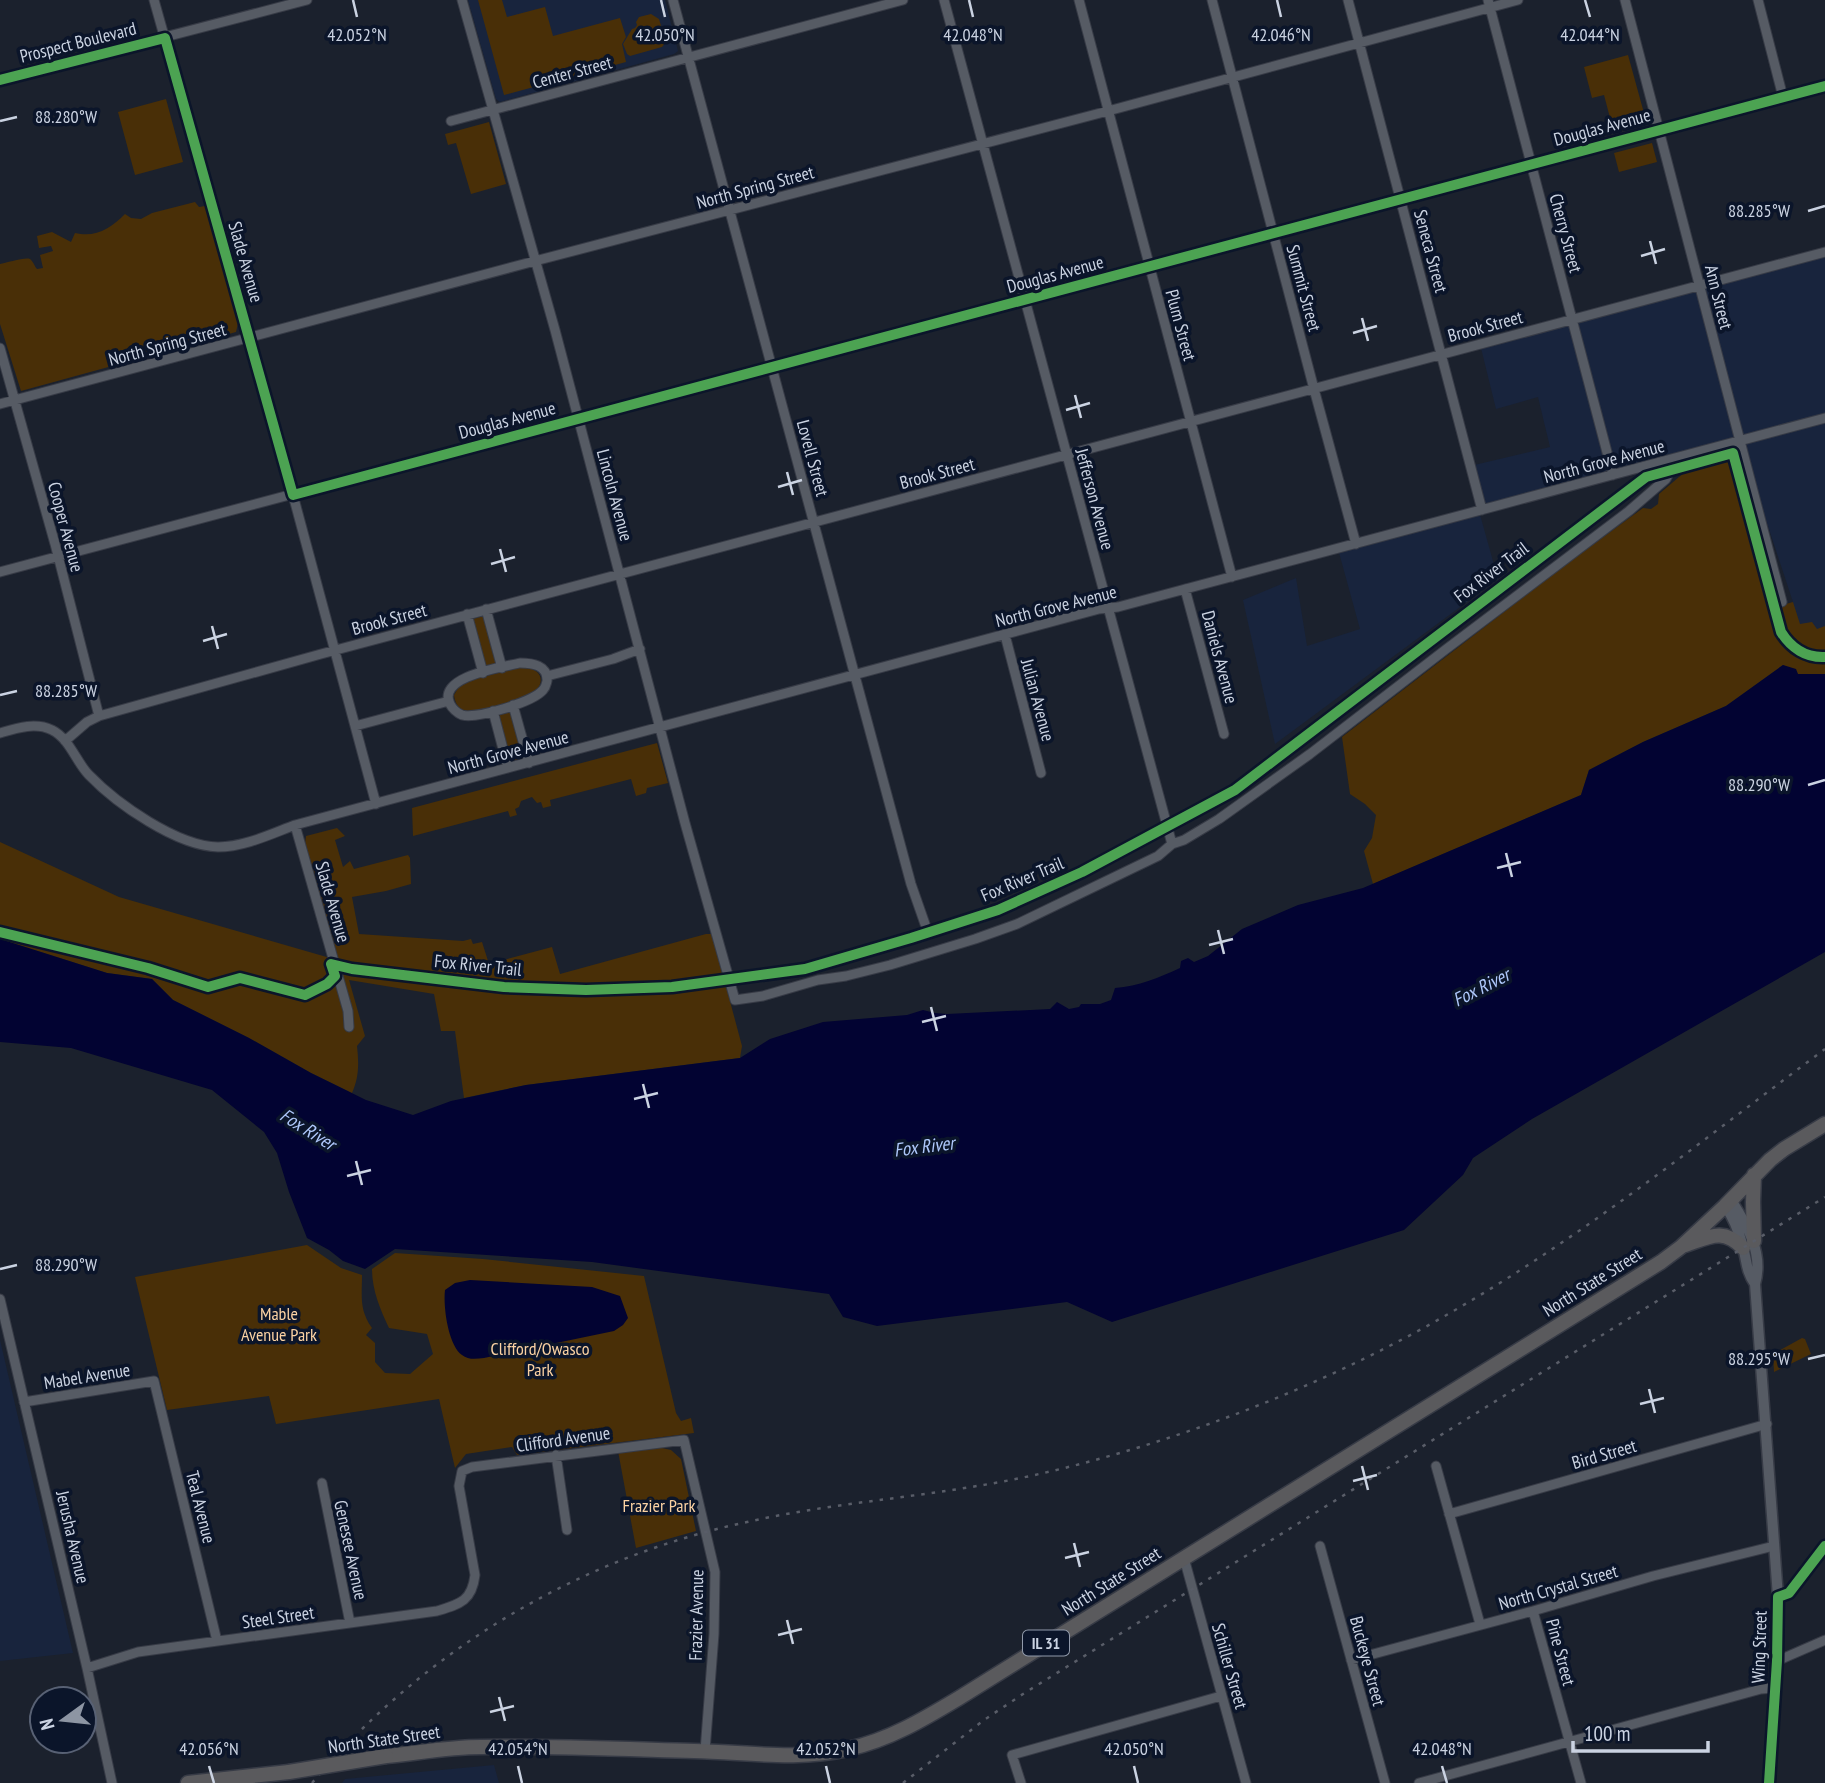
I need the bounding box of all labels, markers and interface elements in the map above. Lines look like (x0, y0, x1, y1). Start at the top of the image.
street label: Prospect Boulevard (17, 16, 139, 68)
text: 42.052°N (327, 23, 387, 46)
text: 42.050°N (635, 23, 695, 46)
text: 42.048°N (943, 23, 1003, 46)
text: 42.046°N (1251, 23, 1311, 46)
text: 42.044°N (1560, 23, 1620, 46)
street label: Center Street (530, 50, 614, 94)
street label: Douglas Avenue (1551, 103, 1653, 151)
text: 88.280°W (35, 105, 97, 128)
street label: North Spring Street (694, 160, 816, 214)
street label: Cherry Street (1544, 191, 1588, 275)
text: 88.285°W (1728, 199, 1790, 222)
street label: Seneca Street (1409, 207, 1453, 295)
street label: Slade Avenue (223, 219, 269, 305)
street label: Summit Street (1281, 242, 1327, 334)
street label: Douglas Avenue (1004, 250, 1106, 298)
street label: Ann Street (1700, 262, 1738, 332)
street label: Plum Street (1160, 287, 1202, 363)
street label: Brook Street (1445, 305, 1525, 347)
street label: North Spring Street (106, 317, 228, 371)
street label: Douglas Avenue (456, 396, 558, 444)
street label: Lovell Street (792, 417, 834, 499)
street label: North Grove Avenue (1541, 434, 1667, 488)
street label: Jefferson Avenue (1070, 445, 1120, 552)
street label: Lincoln Avenue (592, 447, 638, 543)
street label: Brook Street (897, 452, 977, 494)
street label: Cooper Avenue (43, 479, 89, 575)
street label: Fox River Trail (1449, 536, 1534, 608)
street label: North Grove Avenue (993, 580, 1119, 632)
street label: Brook Street (349, 598, 429, 640)
street label: Daniels Avenue (1197, 608, 1243, 706)
street label: Julian Avenue (1016, 655, 1060, 744)
text: 88.285°W (35, 679, 97, 702)
street label: North Grove Avenue (445, 725, 571, 779)
text: 88.290°W (1728, 773, 1790, 796)
street label: Fox River Trail (977, 851, 1068, 907)
street label: Slade Avenue (310, 859, 356, 945)
street label: Fox River Trail (433, 949, 524, 981)
water label: Fox River (1448, 961, 1516, 1011)
water label: Fox River (276, 1103, 342, 1157)
water label: Fox River (892, 1130, 958, 1162)
street label: North State Street (1538, 1242, 1646, 1322)
text: 88.290°W (35, 1253, 97, 1276)
park label: Mable Avenue Park (241, 1302, 317, 1346)
park label: Clifford/Owasco Park (491, 1337, 590, 1381)
text: 88.295°W (1728, 1347, 1790, 1370)
street label: Mabel Avenue (42, 1358, 132, 1394)
street label: Clifford Avenue (514, 1421, 612, 1457)
street label: Bird Street (1569, 1434, 1639, 1474)
street label: Teal Avenue (181, 1468, 221, 1546)
street label: Jerusha Avenue (51, 1487, 95, 1586)
park label: Frazier Park (623, 1494, 695, 1517)
street label: Genesee Avenue (329, 1498, 373, 1602)
street label: North State Street (1057, 1541, 1165, 1621)
street label: North Crystal Street (1496, 1559, 1620, 1615)
street label: Frazier Avenue (684, 1569, 708, 1661)
street label: Steel Street (240, 1601, 316, 1633)
street label: Wing Street (1746, 1610, 1772, 1684)
street label: Buckeye Street (1345, 1614, 1391, 1708)
street label: Pine Street (1541, 1616, 1581, 1688)
street label: Schiller Street (1207, 1621, 1253, 1711)
road number: IL 31 (1023, 1630, 1069, 1656)
north arrow (28, 1685, 98, 1755)
scale bar (1573, 1710, 1708, 1754)
text: N (34, 1716, 59, 1732)
street label: North State Street (327, 1720, 441, 1758)
text: 100 m (1584, 1720, 1630, 1747)
text: 42.056°N (179, 1737, 239, 1760)
text: 42.054°N (488, 1737, 548, 1760)
text: 42.052°N (796, 1737, 856, 1760)
text: 42.050°N (1104, 1737, 1164, 1760)
text: 42.048°N (1412, 1737, 1472, 1760)

